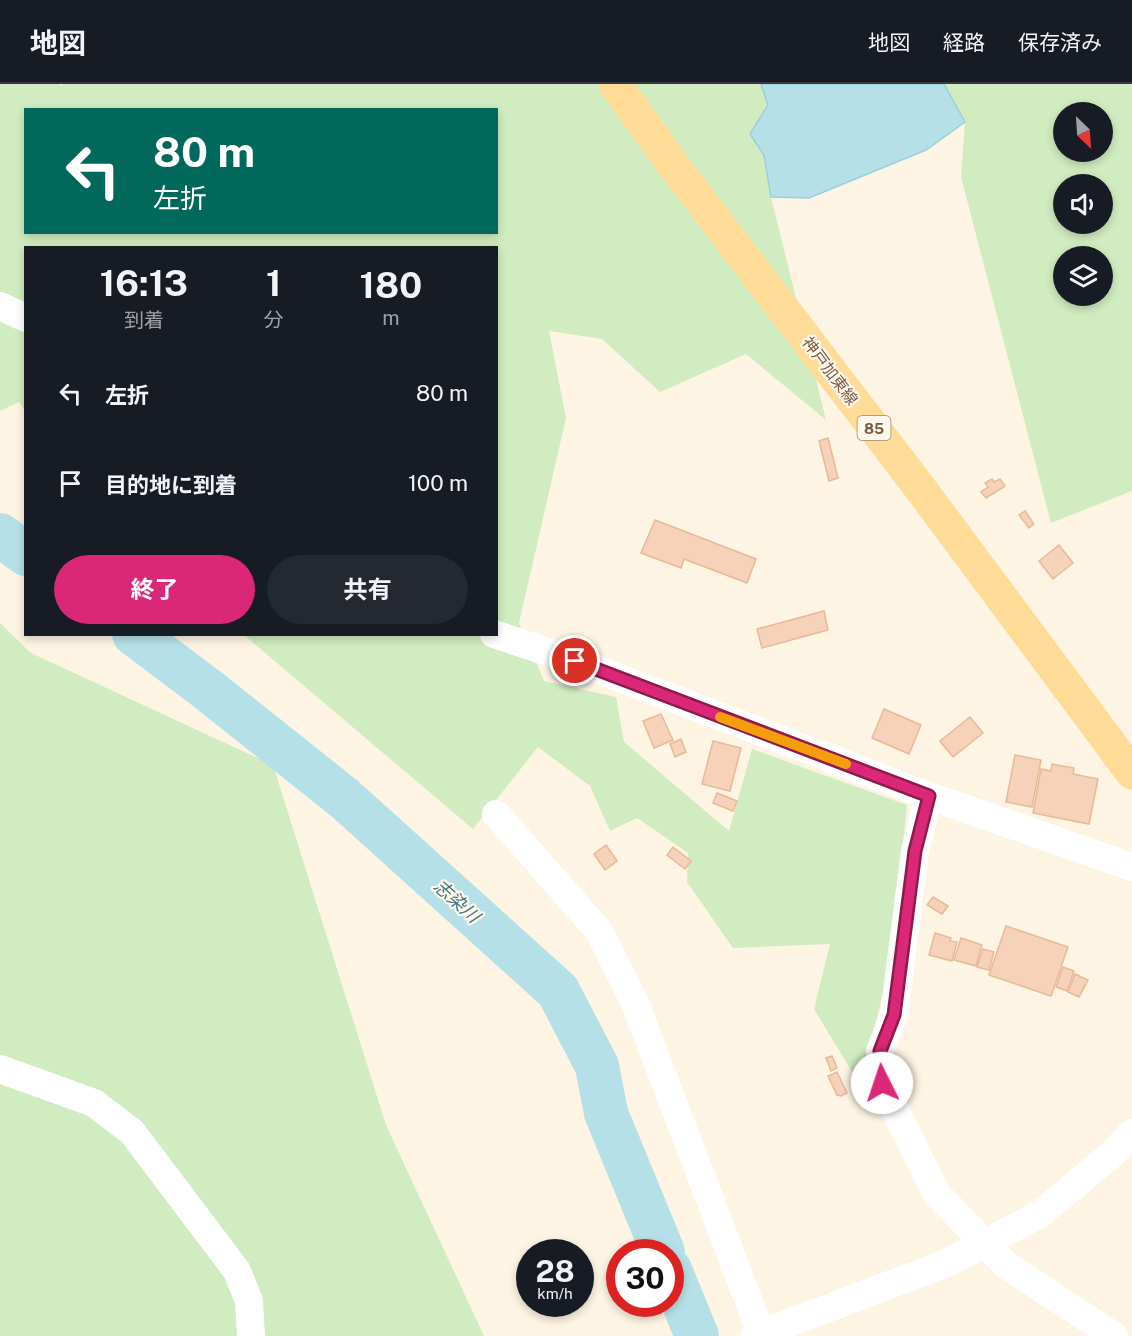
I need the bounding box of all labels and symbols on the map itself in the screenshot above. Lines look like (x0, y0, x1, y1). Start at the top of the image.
north arrow (1053, 102, 1113, 162)
street label: 神戸加東線 (798, 333, 862, 409)
road number: 85 (858, 416, 890, 440)
pin (549, 635, 600, 686)
water label: 志染川 (430, 875, 486, 928)
position arrow (850, 1051, 914, 1115)
speed limit sign: 30 (606, 1239, 684, 1317)

